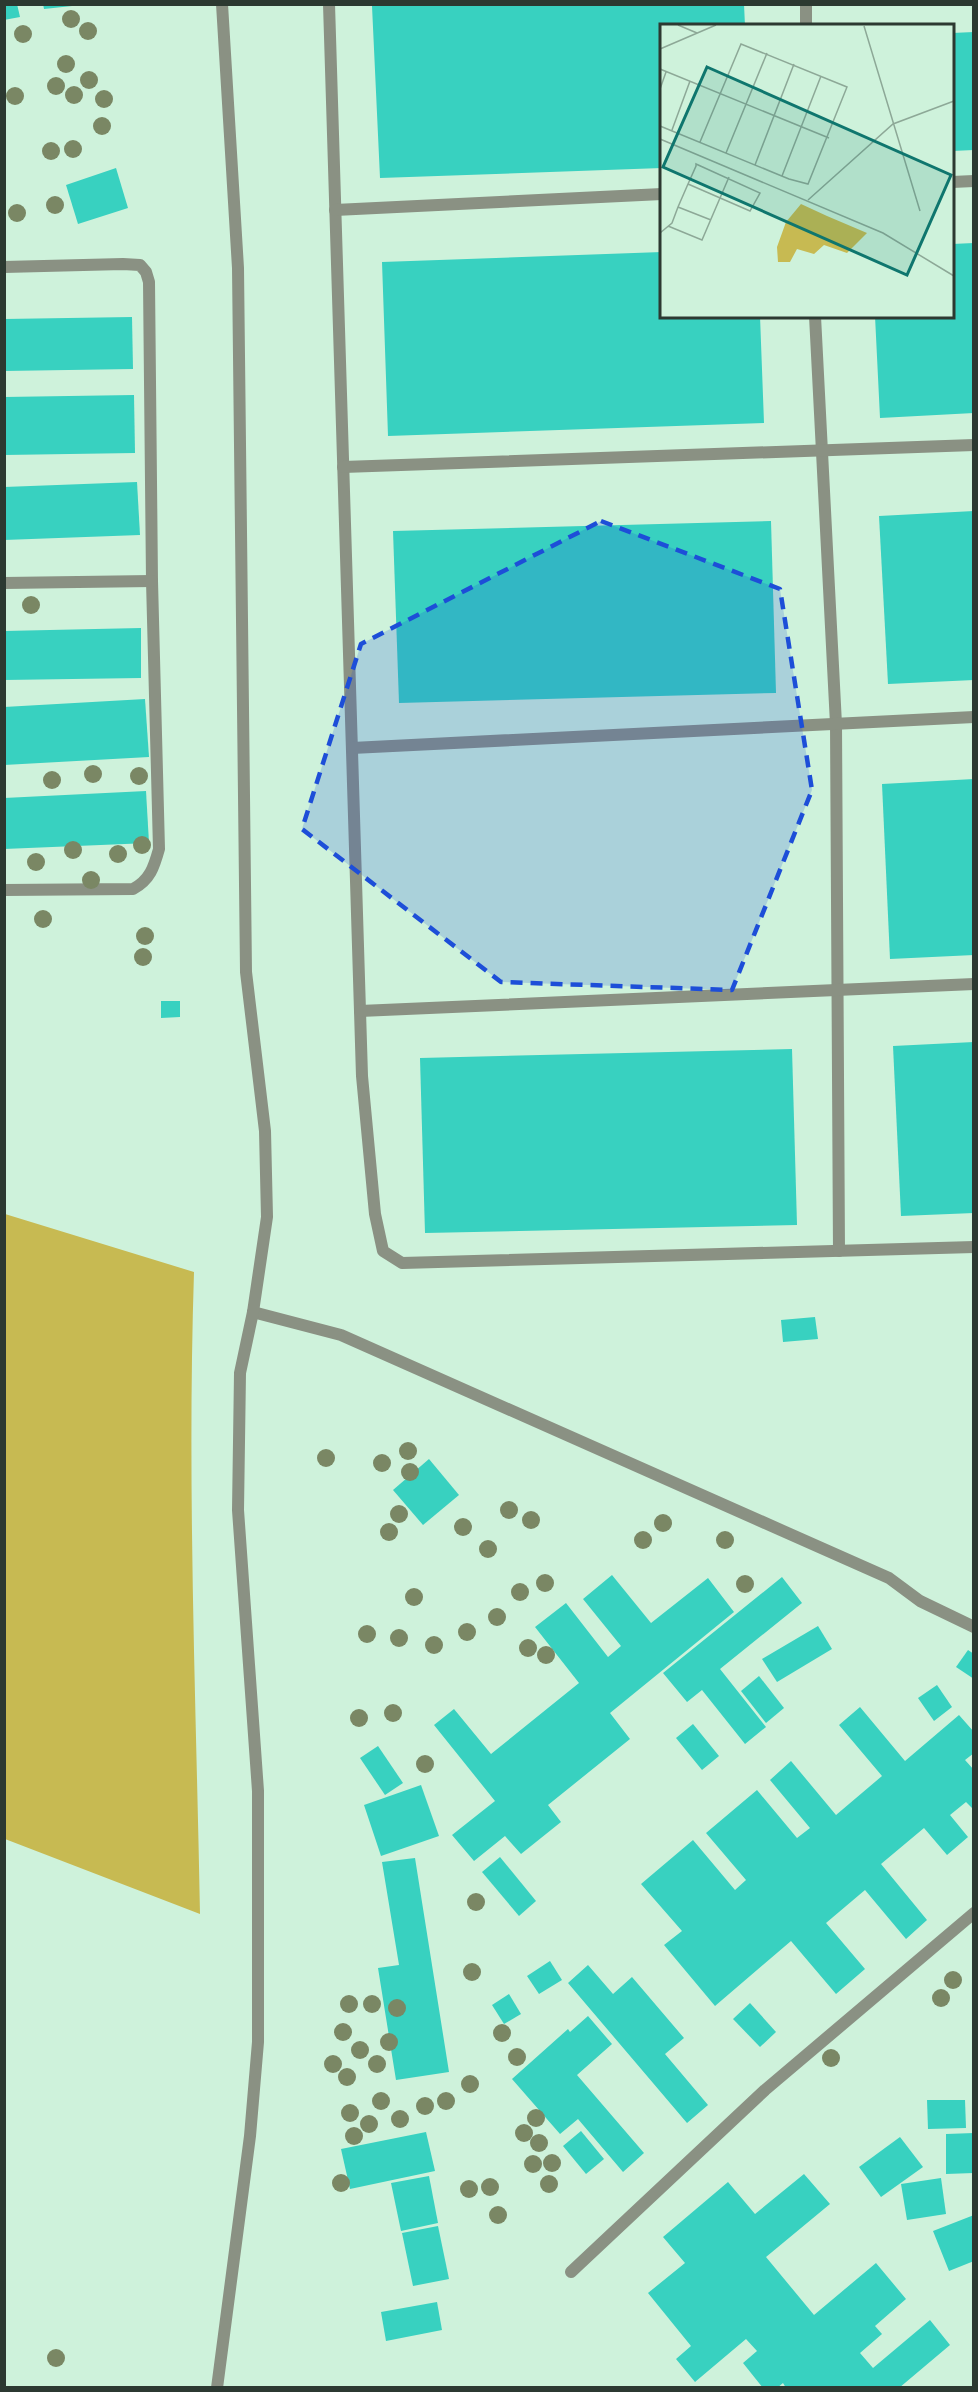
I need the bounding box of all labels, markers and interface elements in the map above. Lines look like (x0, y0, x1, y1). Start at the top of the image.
inset map (660, 24, 954, 318)

